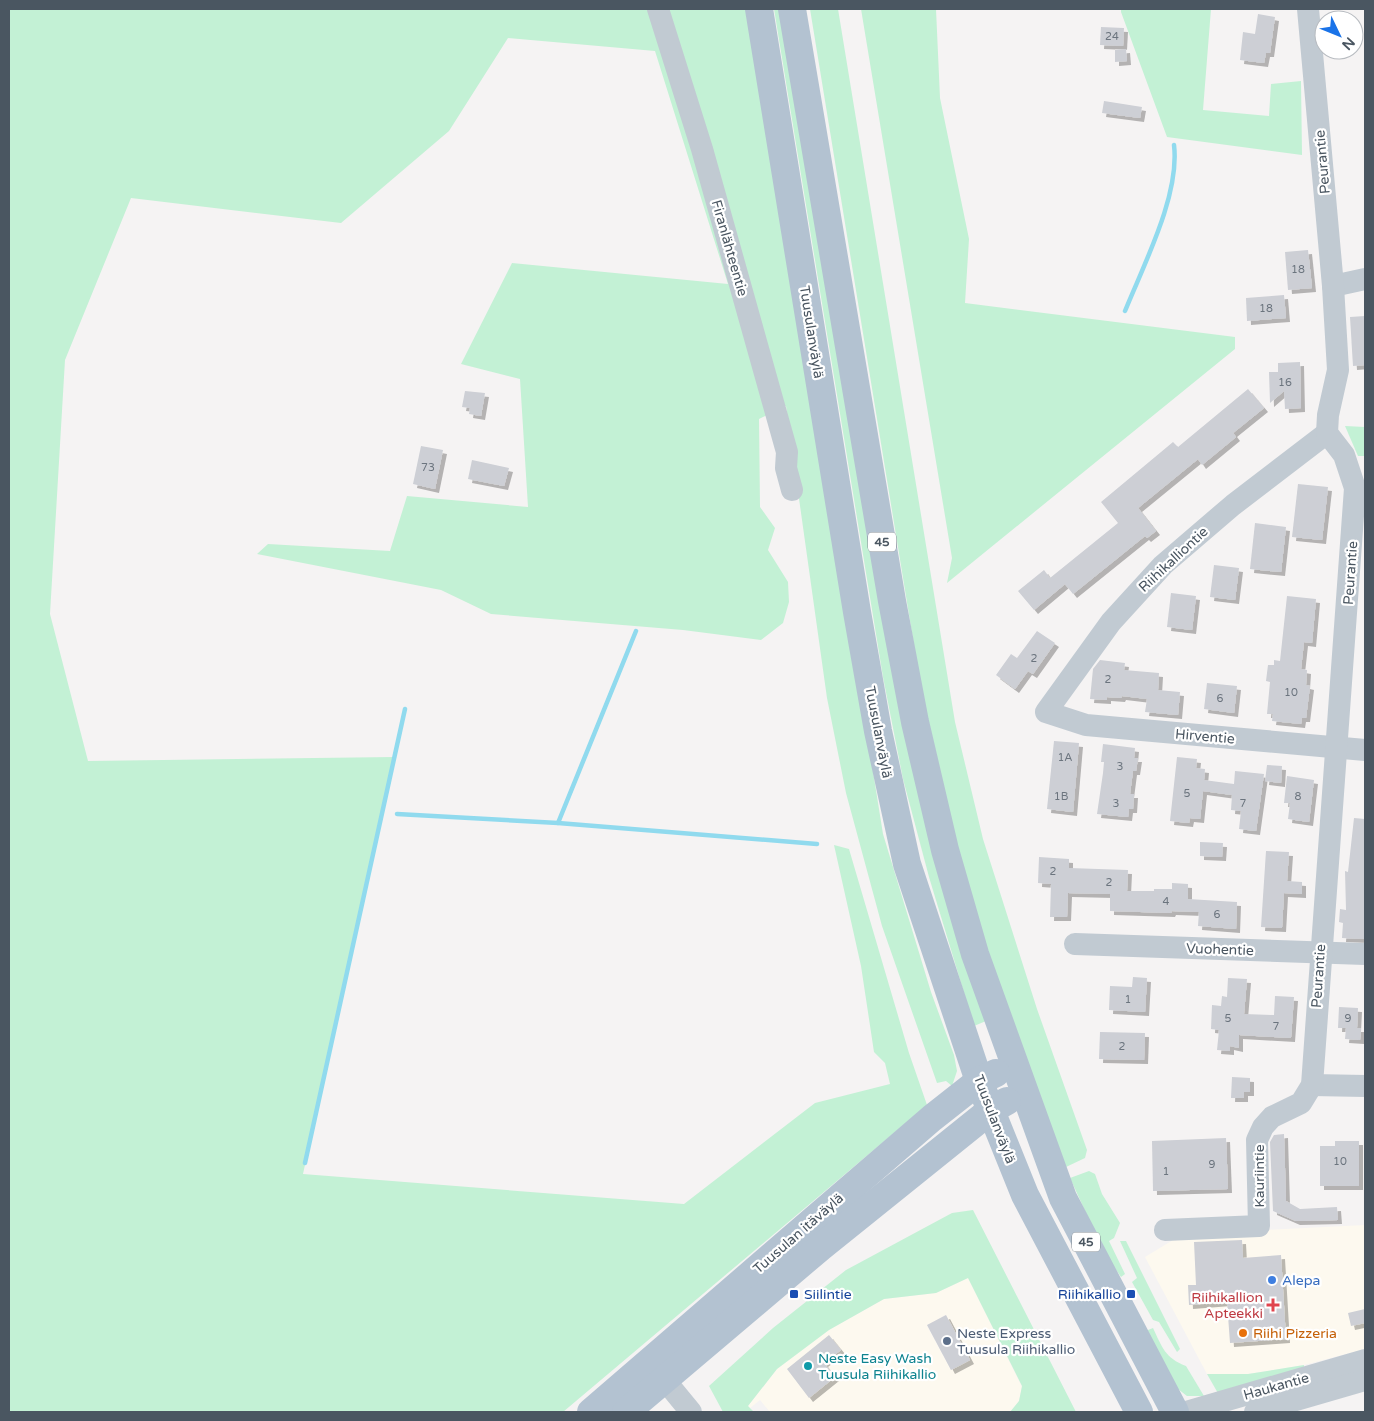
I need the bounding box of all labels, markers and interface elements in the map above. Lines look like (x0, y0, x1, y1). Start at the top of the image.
north arrow (1314, 10, 1364, 60)
house number: 24 (1105, 30, 1119, 43)
text: N (1338, 34, 1358, 53)
street label: Peurantie (1311, 129, 1334, 195)
street label: Firanlähteentie (708, 198, 751, 298)
house number: 18 (1291, 263, 1305, 276)
street label: Tuusulanväylä (796, 284, 827, 380)
house number: 18 (1259, 302, 1273, 315)
house number: 16 (1278, 376, 1292, 389)
house number: 73 (421, 461, 435, 474)
street label: Riihikalliontie (1135, 523, 1212, 596)
road number: 45 (868, 532, 896, 552)
street label: Peurantie (1340, 540, 1361, 606)
house number: 2 (1031, 652, 1038, 665)
house number: 2 (1105, 673, 1112, 686)
street label: Tuusulanväylä (861, 684, 896, 780)
house number: 10 (1284, 686, 1298, 699)
house number: 6 (1217, 692, 1224, 705)
street label: Hirventie (1175, 725, 1235, 748)
house number: 1A (1057, 751, 1073, 764)
house number: 3 (1117, 760, 1124, 773)
house number: 5 (1184, 787, 1191, 800)
house number: 1B (1054, 790, 1069, 803)
house number: 8 (1295, 790, 1302, 803)
house number: 3 (1113, 797, 1120, 810)
house number: 7 (1240, 797, 1247, 810)
house number: 2 (1050, 865, 1057, 878)
house number: 2 (1106, 876, 1113, 889)
house number: 4 (1163, 895, 1170, 908)
house number: 6 (1214, 908, 1221, 921)
street label: Vuohentie (1186, 940, 1254, 959)
street label: Peurantie (1308, 943, 1329, 1009)
house number: 1 (1125, 993, 1131, 1006)
house number: 5 (1225, 1012, 1232, 1025)
house number: 9 (1345, 1012, 1352, 1025)
house number: 7 (1273, 1020, 1280, 1033)
house number: 2 (1119, 1040, 1126, 1053)
street label: Tuusulanväylä (970, 1072, 1019, 1166)
street label: Kauriintie (1251, 1144, 1268, 1208)
house number: 10 (1333, 1155, 1347, 1168)
house number: 9 (1209, 1158, 1216, 1171)
house number: 1 (1163, 1165, 1169, 1178)
street label: Tuusulan itäväylä (750, 1190, 847, 1277)
road number: 45 (1072, 1232, 1100, 1252)
place label: Alepa (1282, 1272, 1320, 1289)
marker: Alepa (1266, 1274, 1278, 1286)
place label: Siilintie (804, 1286, 852, 1303)
place label: Riihikallio (1058, 1286, 1121, 1303)
marker: Siilintie (788, 1288, 800, 1300)
marker: Riihikallio (1125, 1288, 1137, 1300)
place label: Riihikallion Apteekki (1191, 1289, 1263, 1322)
marker: Riihikallion Apteekki (1267, 1299, 1279, 1311)
place label: Neste Express Tuusula Riihikallio (957, 1325, 1075, 1358)
place label: Riihi Pizzeria (1253, 1325, 1337, 1342)
marker: Riihi Pizzeria (1237, 1327, 1249, 1339)
marker: Neste Express Tuusula Riihikallio (941, 1335, 953, 1347)
place label: Neste Easy Wash Tuusula Riihikallio (818, 1350, 936, 1383)
marker: Neste Easy Wash Tuusula Riihikallio (802, 1360, 814, 1372)
street label: Haukantie (1241, 1369, 1311, 1404)

